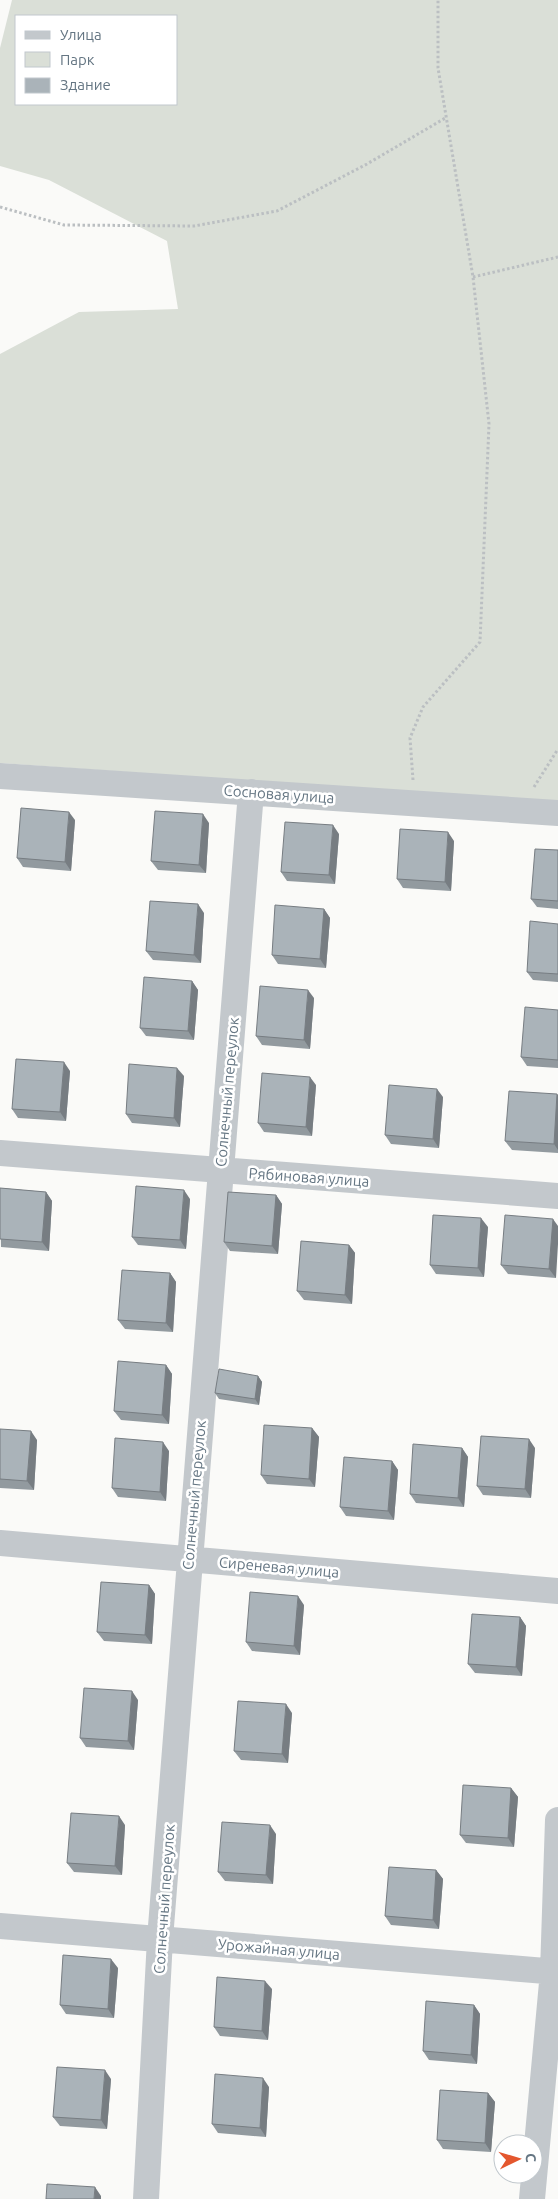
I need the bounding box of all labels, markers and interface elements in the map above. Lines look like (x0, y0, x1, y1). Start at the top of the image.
legend (15, 15, 178, 105)
text: Улица (60, 26, 102, 43)
text: Парк (60, 51, 95, 68)
text: Здание (60, 76, 111, 93)
street label: Сосновая улица (223, 782, 335, 806)
street label: Солнечный переулок (212, 1016, 242, 1167)
street label: Рябиновая улица (248, 1164, 370, 1190)
street label: Солнечный переулок (179, 1419, 209, 1570)
street label: Сиреневая улица (218, 1553, 340, 1581)
street label: Солнечный переулок (150, 1823, 178, 1974)
street label: Урожайная улица (217, 1935, 341, 1963)
north arrow (493, 2134, 543, 2184)
text: С (523, 2153, 539, 2163)

